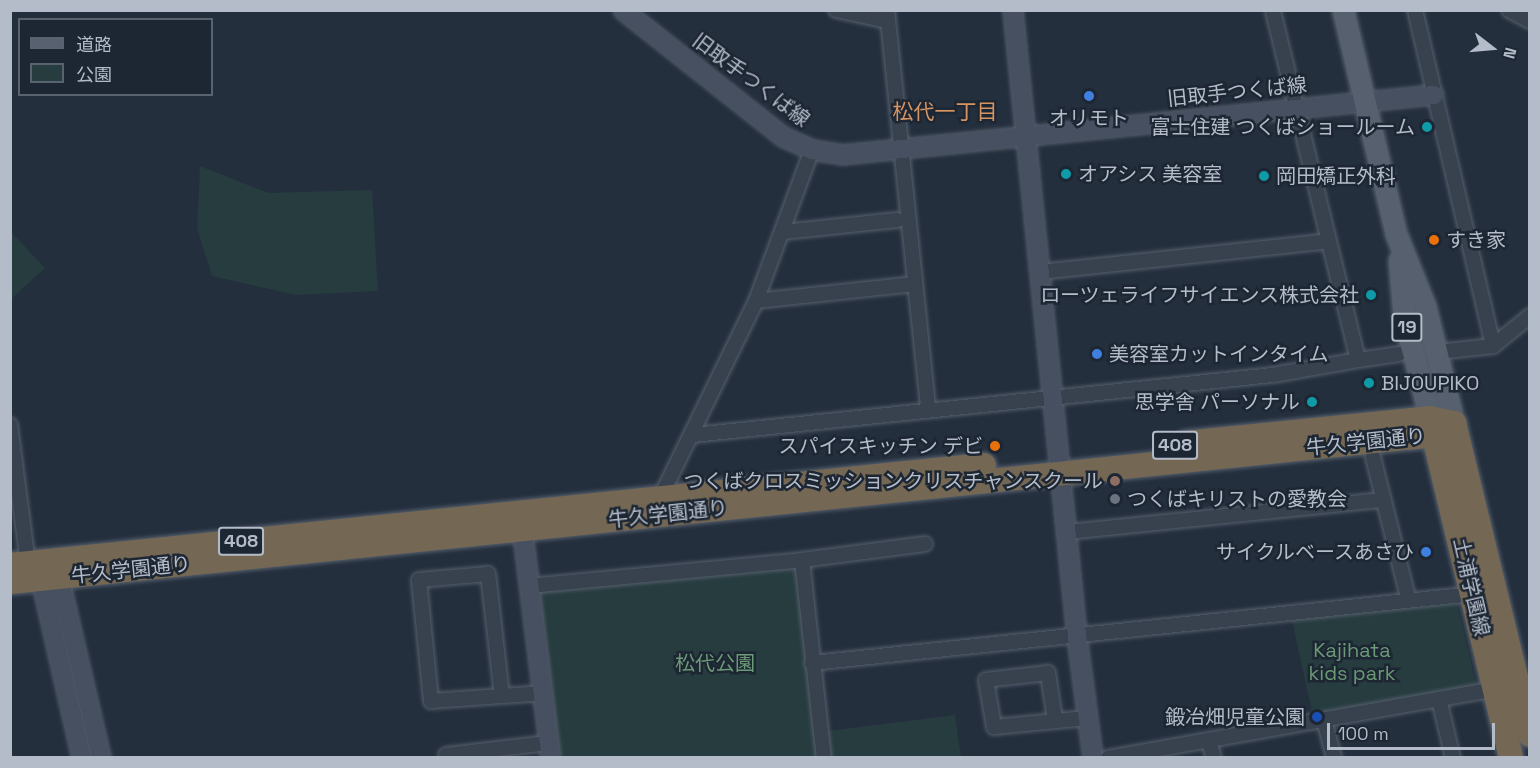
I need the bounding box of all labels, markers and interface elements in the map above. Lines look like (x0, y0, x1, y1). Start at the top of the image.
legend (18, 18, 213, 96)
north arrow (1462, 18, 1522, 78)
street label: 旧取手つくば線 (688, 28, 814, 132)
text: 道路 (76, 33, 112, 56)
text: N (1498, 45, 1521, 61)
text: 公園 (76, 63, 112, 86)
street label: 旧取手つくば線 (1166, 73, 1308, 111)
marker: オリモト (1082, 89, 1096, 103)
district label: 松代一丁目 (893, 99, 997, 125)
place label: オリモト (1049, 106, 1129, 130)
place label: 富士住建 つくばショールーム (1150, 115, 1415, 139)
marker: 富士住建 つくばショールーム (1420, 120, 1434, 134)
place label: オアシス 美容室 (1078, 162, 1223, 186)
place label: 岡田矯正外科 (1276, 164, 1396, 188)
marker: オアシス 美容室 (1059, 167, 1073, 181)
marker: 岡田矯正外科 (1257, 169, 1271, 183)
place label: すき家 (1446, 228, 1506, 252)
marker: すき家 (1427, 233, 1441, 247)
place label: ローツェライフサイエンス株式会社 (1039, 283, 1359, 307)
marker: ローツェライフサイエンス株式会社 (1364, 288, 1378, 302)
road number: 19 (1390, 312, 1424, 342)
place label: 美容室カットインタイム (1109, 342, 1329, 366)
marker: 美容室カットインタイム (1090, 347, 1104, 361)
place label: BIJOUPIKO (1381, 371, 1479, 395)
marker: BIJOUPIKO (1362, 376, 1376, 390)
place label: 思学舎 パーソナル (1135, 390, 1300, 414)
marker: 思学舎 パーソナル (1305, 395, 1319, 409)
street label: 牛久学園通り (1305, 424, 1427, 460)
road number: 408 (1151, 430, 1199, 460)
place label: スパイスキッチン デビ (778, 434, 983, 458)
marker: スパイスキッチン デビ (988, 439, 1002, 453)
place label: つくばクロスミッションクリスチャンスクール (683, 469, 1103, 493)
marker: つくばクロスミッションクリスチャンスクール (1108, 474, 1122, 488)
place label: つくばキリストの愛教会 (1127, 487, 1347, 511)
marker: つくばキリストの愛教会 (1108, 492, 1122, 506)
street label: 牛久学園通り (607, 496, 729, 532)
road number: 408 (217, 526, 265, 556)
street label: 土浦学園線 (1448, 536, 1494, 638)
place label: サイクルベースあさひ (1214, 540, 1414, 564)
marker: サイクルベースあさひ (1419, 545, 1433, 559)
street label: 牛久学園通り (70, 552, 192, 588)
park label: Kajihata kids park (1309, 638, 1395, 685)
park label: 松代公園 (675, 651, 755, 675)
place label: 鍛冶畑児童公園 (1165, 705, 1305, 729)
marker: 鍛冶畑児童公園 (1310, 710, 1324, 724)
scale bar (1330, 711, 1498, 749)
text: 100 m (1338, 722, 1389, 745)

